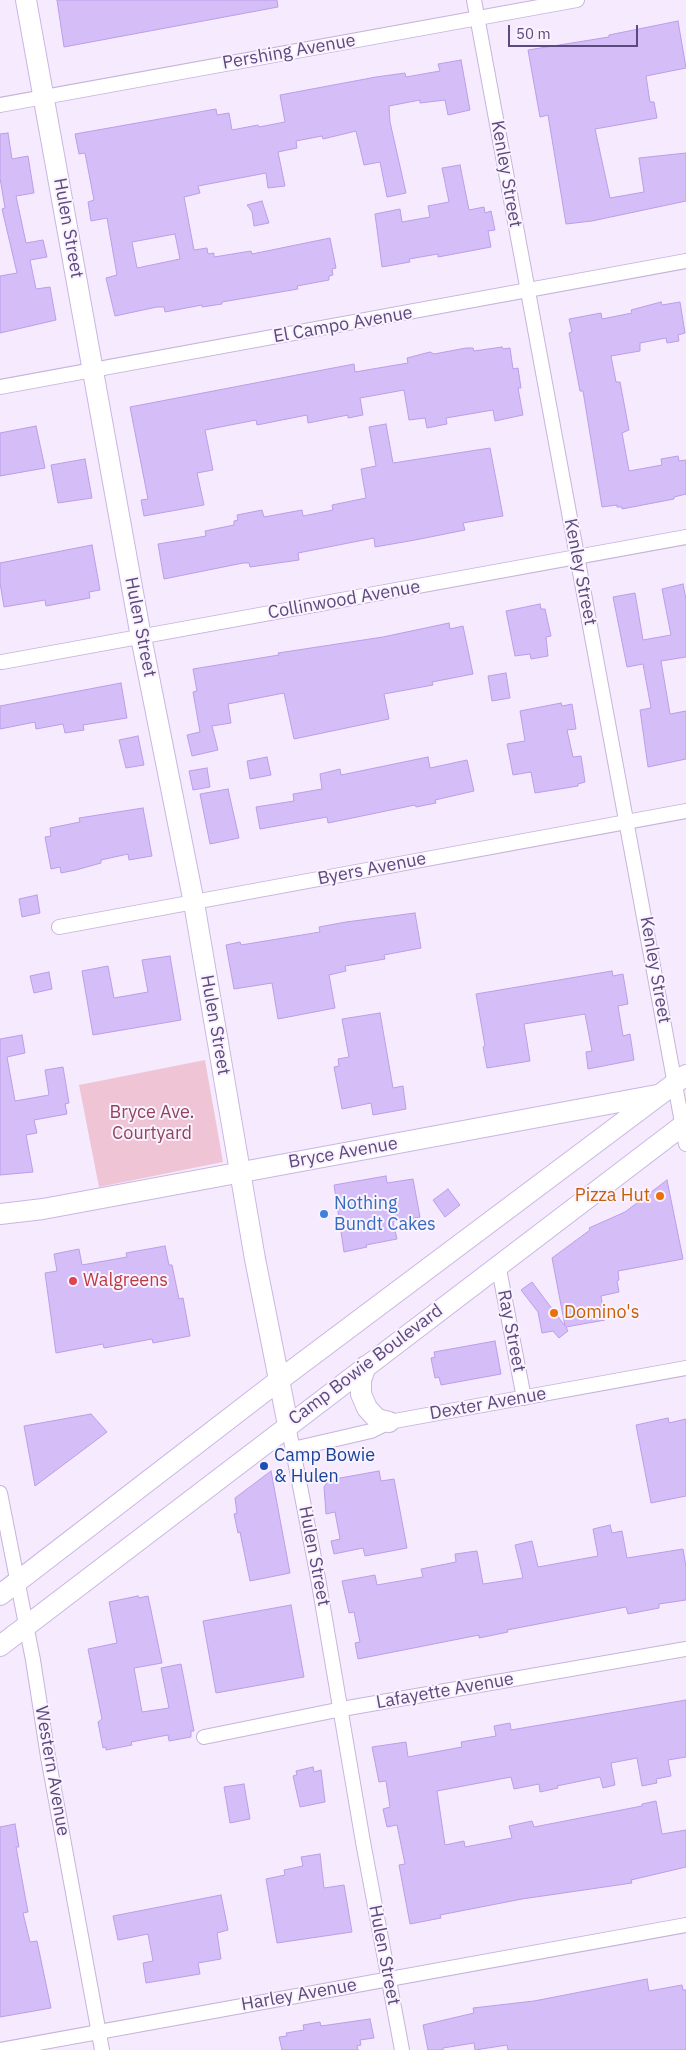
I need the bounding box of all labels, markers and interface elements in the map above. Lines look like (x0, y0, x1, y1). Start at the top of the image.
scale bar (511, 15, 641, 47)
text: 50 m (516, 24, 551, 43)
street label: Pershing Avenue (221, 30, 357, 74)
street label: Kenley Street (486, 119, 526, 229)
street label: Hulen Street (49, 176, 87, 280)
street label: El Campo Avenue (272, 302, 414, 348)
street label: Kenley Street (559, 517, 601, 627)
street label: Hulen Street (120, 575, 160, 679)
street label: Collinwood Avenue (266, 576, 422, 624)
street label: Byers Avenue (316, 848, 428, 890)
street label: Kenley Street (635, 915, 675, 1025)
street label: Hulen Street (196, 973, 234, 1077)
park label: Bryce Ave. Courtyard (110, 1102, 194, 1144)
street label: Bryce Avenue (287, 1133, 399, 1173)
place label: Pizza Hut (575, 1185, 650, 1207)
marker: Pizza Hut (654, 1190, 666, 1202)
place label: Nothing Bundt Cakes (334, 1193, 436, 1236)
marker: Nothing Bundt Cakes (318, 1208, 330, 1220)
place label: Walgreens (83, 1270, 168, 1292)
marker: Walgreens (67, 1275, 79, 1287)
street label: Ray Street (492, 1288, 530, 1374)
street label: Camp Bowie Boulevard (285, 1300, 447, 1430)
place label: Domino's (564, 1302, 639, 1324)
marker: Domino's (548, 1307, 560, 1319)
street label: Dexter Avenue (428, 1383, 548, 1425)
place label: Camp Bowie & Hulen (274, 1445, 375, 1488)
marker: Camp Bowie & Hulen (258, 1460, 270, 1472)
street label: Hulen Street (294, 1504, 334, 1608)
street label: Lafayette Avenue (374, 1668, 516, 1714)
street label: Western Avenue (30, 1704, 74, 1838)
street label: Hulen Street (364, 1903, 404, 2007)
street label: Harley Avenue (240, 1974, 358, 2016)

